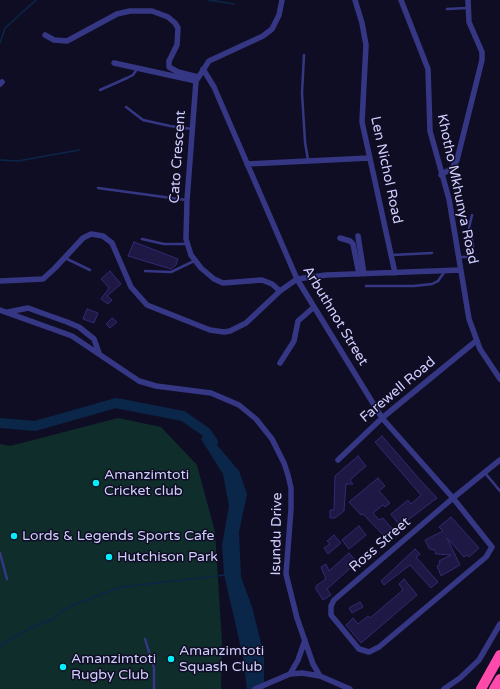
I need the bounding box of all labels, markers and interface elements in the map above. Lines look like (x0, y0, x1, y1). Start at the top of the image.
street label: Cato Crescent (166, 110, 190, 204)
street label: Khotho Mkhunya Road (433, 112, 481, 266)
street label: Len Nichol Road (366, 115, 406, 225)
street label: Arbuthnot Street (299, 263, 371, 369)
street label: Farewell Road (357, 354, 439, 426)
place label: Amanzimtoti Cricket club (104, 467, 189, 500)
marker: Amanzimtoti Cricket club (91, 478, 101, 488)
street label: Isundu Drive (268, 492, 286, 576)
street label: Ross Street (346, 514, 414, 576)
place label: Lords & Legends Sports Cafe (22, 528, 214, 544)
marker: Lords & Legends Sports Cafe (9, 531, 19, 541)
place label: Hutchison Park (117, 549, 218, 565)
marker: Hutchison Park (104, 552, 114, 562)
place label: Amanzimtoti Squash Club (179, 643, 264, 676)
place label: Amanzimtoti Rugby Club (71, 651, 156, 684)
marker: Amanzimtoti Squash Club (166, 654, 176, 664)
marker: Amanzimtoti Rugby Club (58, 662, 68, 672)

